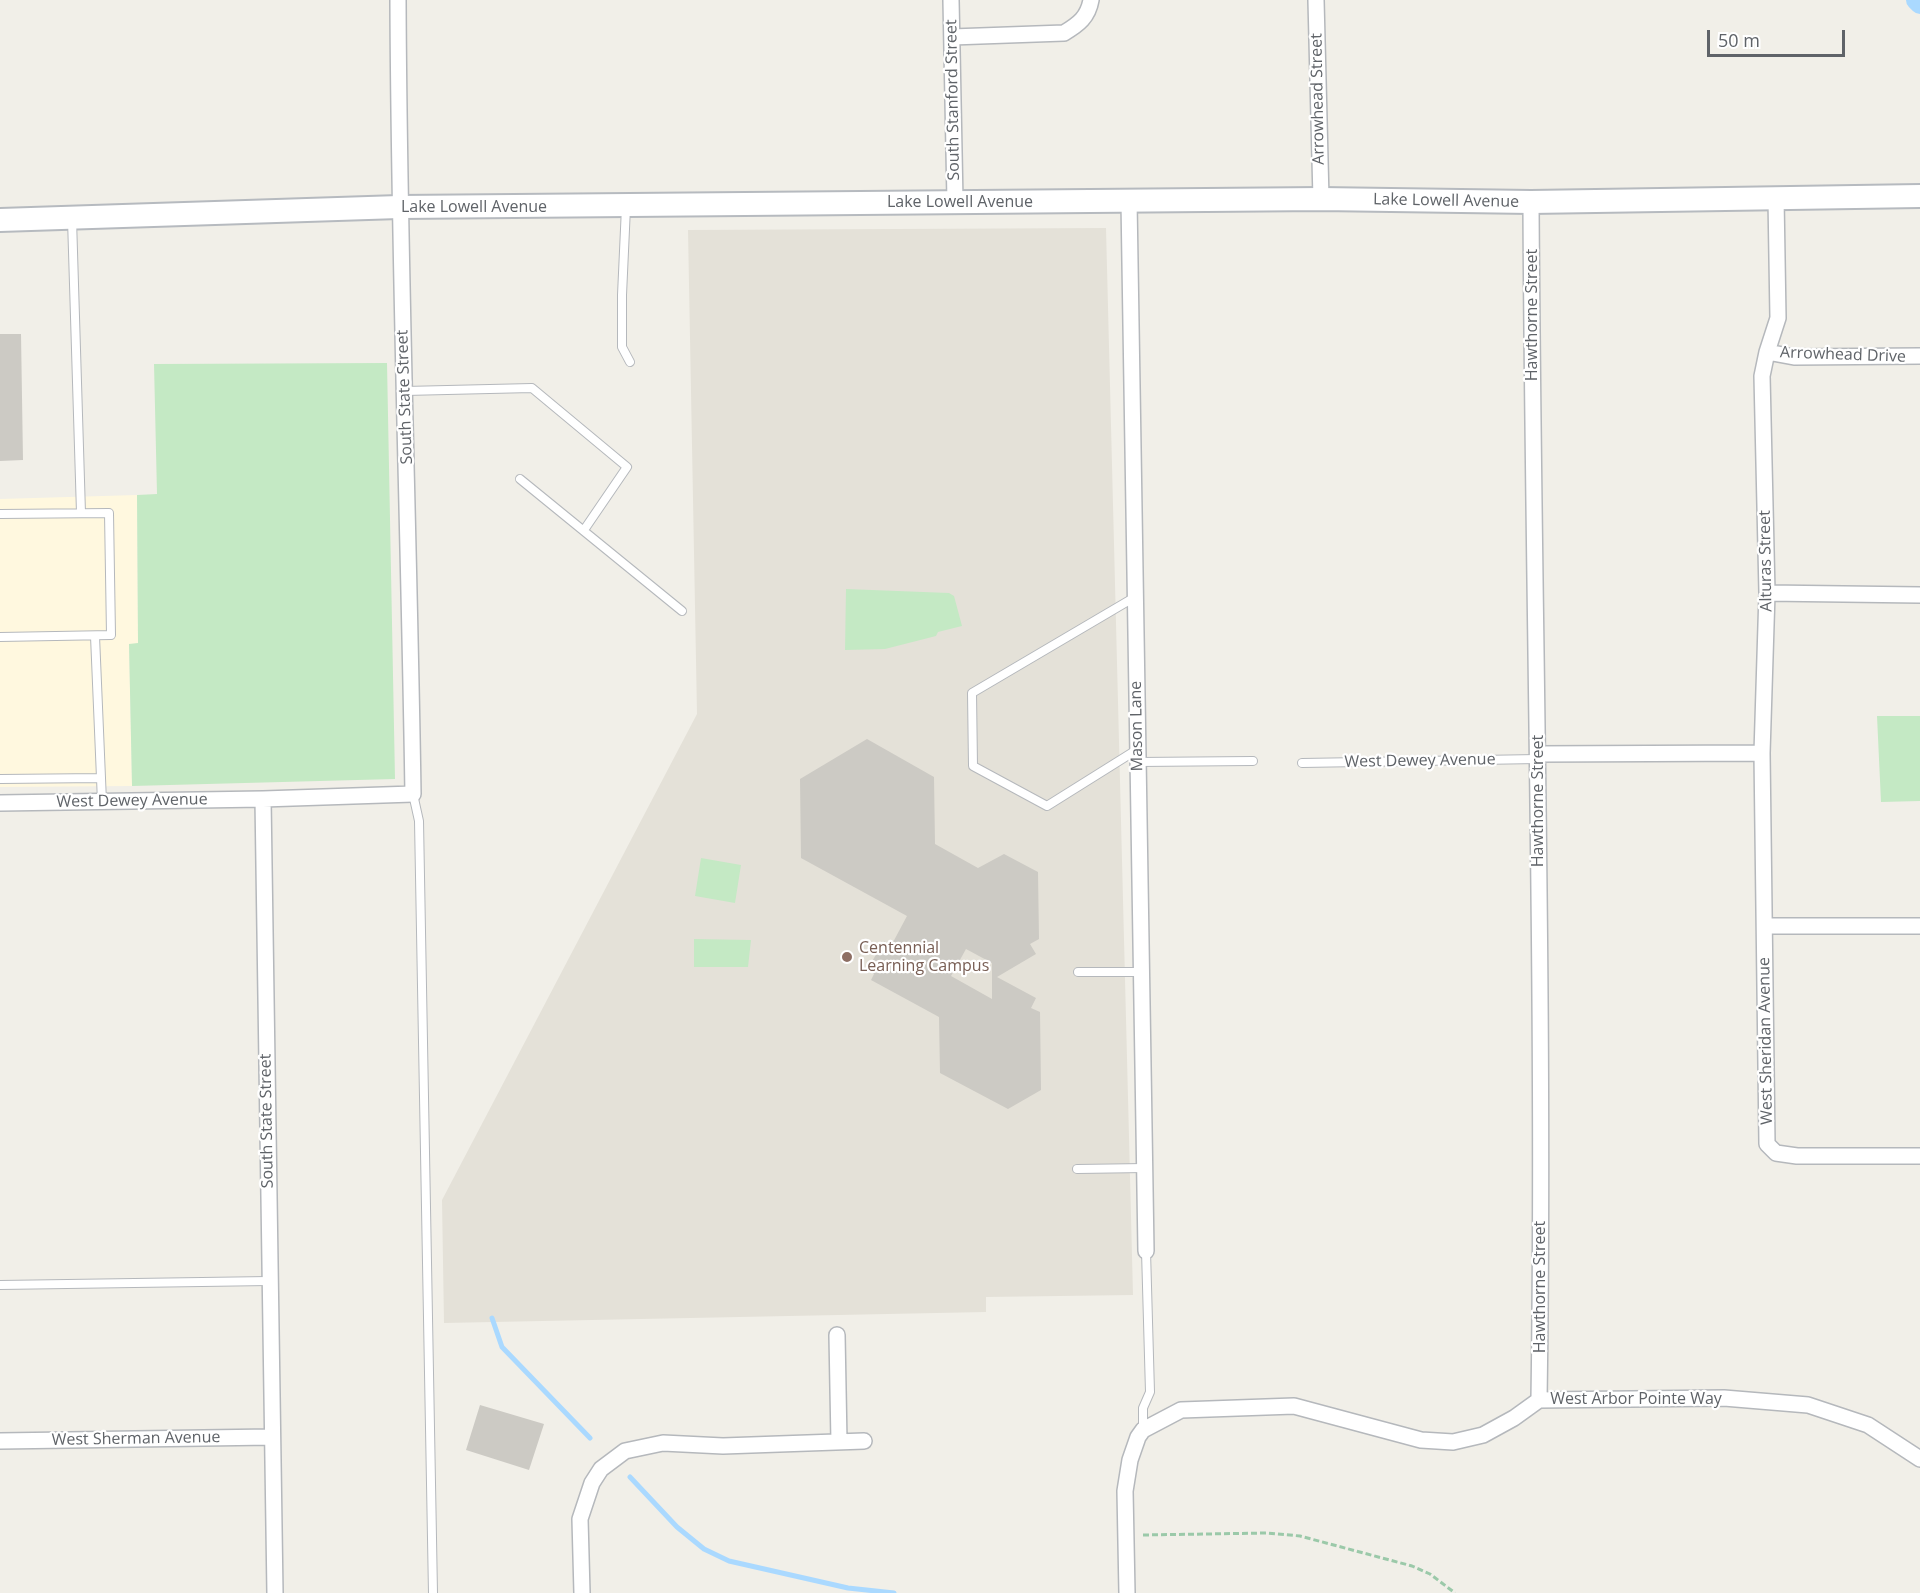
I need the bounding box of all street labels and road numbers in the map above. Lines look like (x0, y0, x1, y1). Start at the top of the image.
street label: South Stanford Street (942, 19, 964, 181)
street label: Arrowhead Street (1307, 33, 1329, 165)
street label: Lake Lowell Avenue (1373, 190, 1519, 212)
street label: Lake Lowell Avenue (887, 192, 1033, 212)
street label: Lake Lowell Avenue (401, 197, 547, 217)
street label: Hawthorne Street (1522, 249, 1542, 381)
street label: South State Street (393, 329, 417, 465)
street label: Arrowhead Drive (1780, 343, 1906, 367)
street label: Alturas Street (1756, 510, 1776, 612)
street label: Mason Lane (1127, 681, 1147, 771)
street label: Hawthorne Street (1528, 735, 1548, 867)
street label: West Dewey Avenue (1344, 750, 1496, 772)
street label: West Dewey Avenue (56, 790, 208, 812)
street label: West Sheridan Avenue (1755, 957, 1777, 1125)
street label: South State Street (256, 1053, 278, 1189)
street label: Hawthorne Street (1530, 1221, 1550, 1353)
street label: West Arbor Pointe Way (1550, 1389, 1722, 1409)
street label: West Sherman Avenue (51, 1428, 221, 1450)

